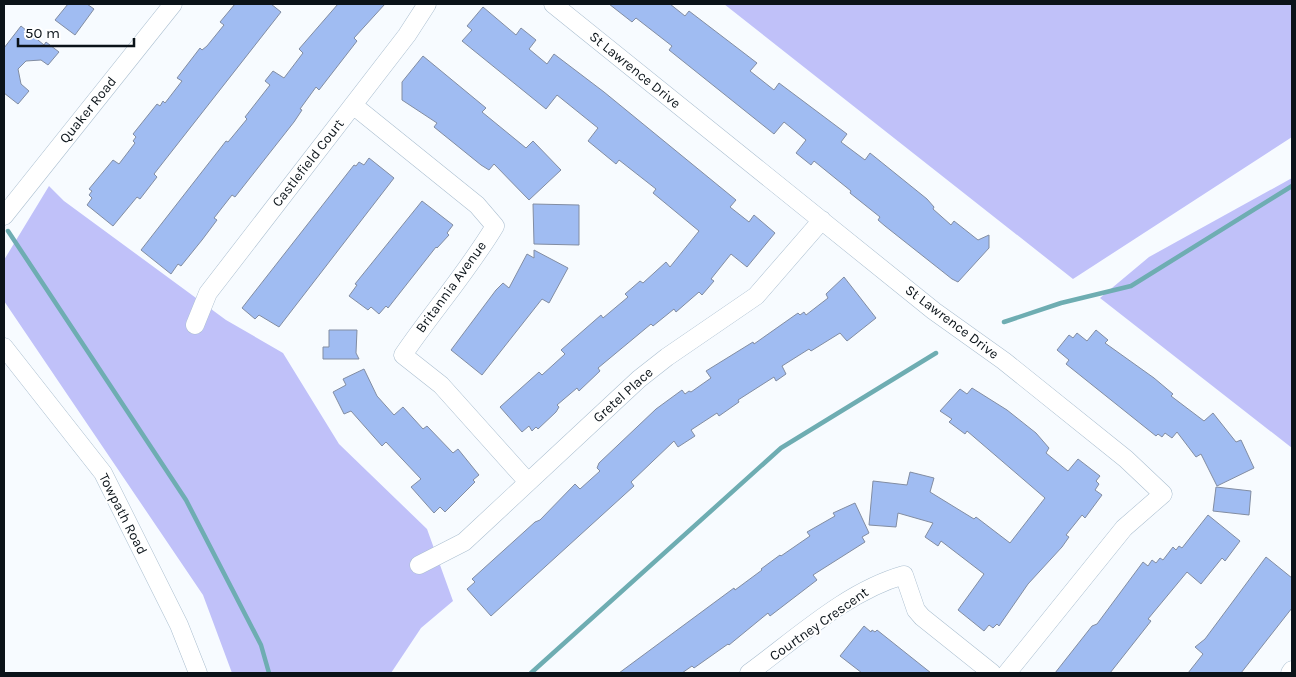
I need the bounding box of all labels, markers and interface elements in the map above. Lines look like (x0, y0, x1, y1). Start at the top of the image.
scale bar (18, 15, 134, 47)
text: 50 m (25, 24, 60, 42)
street label: St Lawrence Drive (586, 28, 684, 112)
street label: Quaker Road (56, 73, 120, 147)
street label: Castlefield Court (268, 116, 348, 210)
street label: Britannia Avenue (412, 238, 490, 336)
street label: St Lawrence Drive (902, 281, 1002, 363)
street label: Gretel Place (590, 364, 656, 426)
street label: Towpath Road (95, 471, 151, 557)
street label: Courtney Crescent (766, 584, 872, 664)

